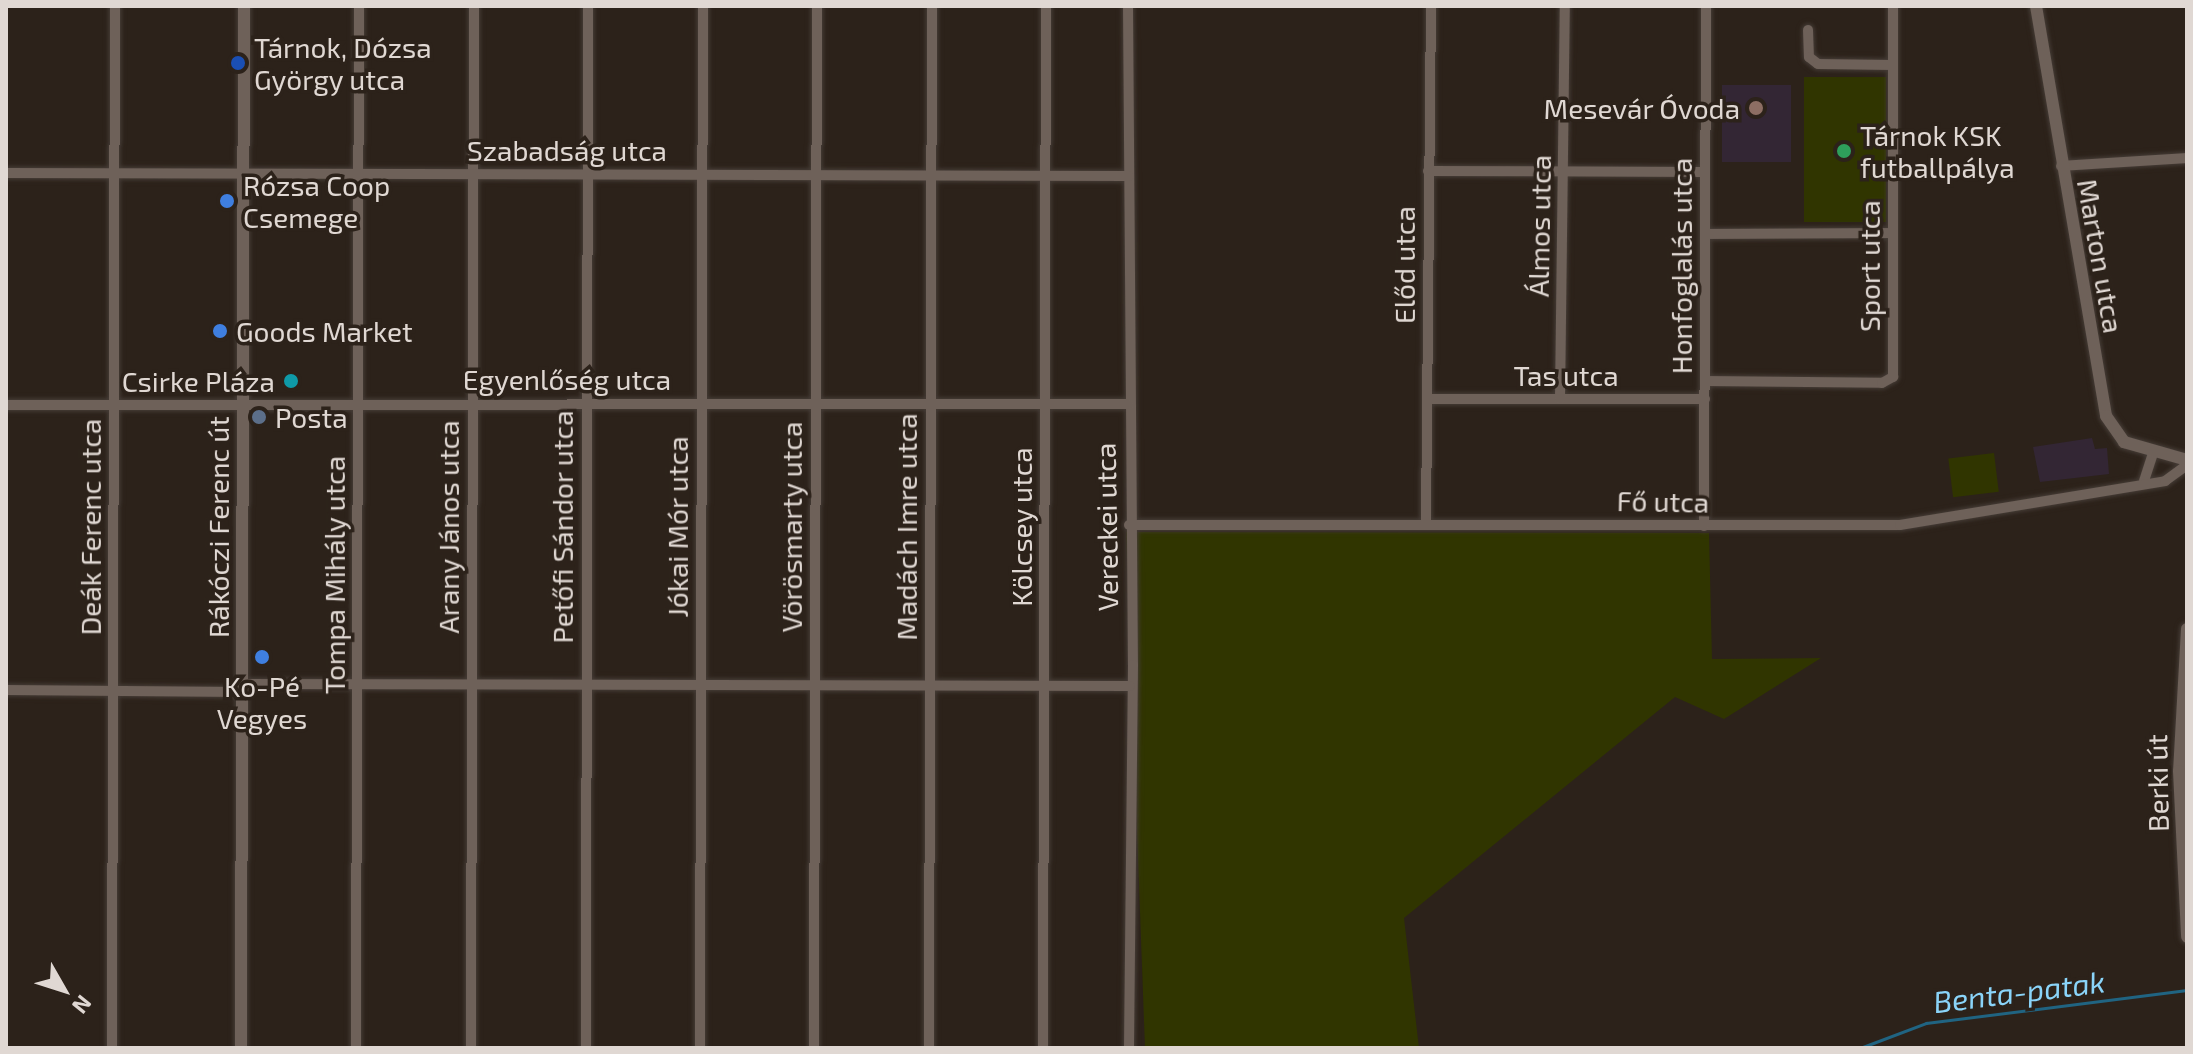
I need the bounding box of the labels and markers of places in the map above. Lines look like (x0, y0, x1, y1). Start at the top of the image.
place label: Tárnok, Dózsa György utca (254, 30, 432, 96)
marker: Tárnok, Dózsa György utca (229, 54, 247, 72)
place label: Mesevár Óvoda (1543, 91, 1740, 125)
marker: Mesevár Óvoda (1747, 99, 1765, 117)
place label: Tárnok KSK futballpálya (1860, 118, 2015, 184)
marker: Tárnok KSK futballpálya (1835, 142, 1853, 160)
place label: Rózsa Coop Csemege (243, 168, 390, 234)
marker: Rózsa Coop Csemege (218, 192, 236, 210)
place label: Goods Market (236, 314, 413, 348)
marker: Goods Market (211, 322, 229, 340)
place label: Csirke Pláza (122, 364, 275, 398)
marker: Csirke Pláza (282, 372, 300, 390)
place label: Posta (275, 400, 348, 434)
marker: Posta (250, 408, 268, 426)
marker: Ko-Pé Vegyes (253, 648, 271, 666)
place label: Ko-Pé Vegyes (217, 669, 307, 735)

